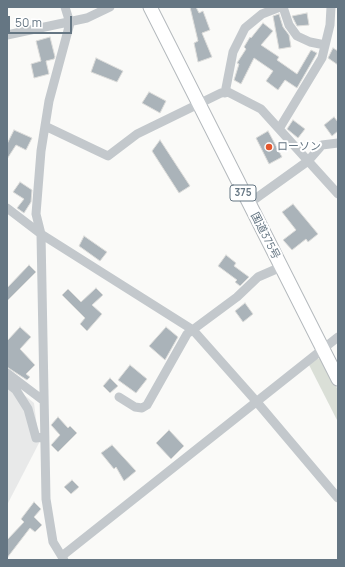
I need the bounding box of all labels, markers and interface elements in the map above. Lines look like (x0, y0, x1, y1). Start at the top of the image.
scale bar (10, 8, 74, 34)
text: 50 m (15, 14, 42, 31)
place label: ローソン (277, 140, 321, 154)
marker: ローソン (264, 142, 274, 152)
road number: 375 (230, 185, 256, 201)
street label: 国道375号 (248, 210, 282, 262)

